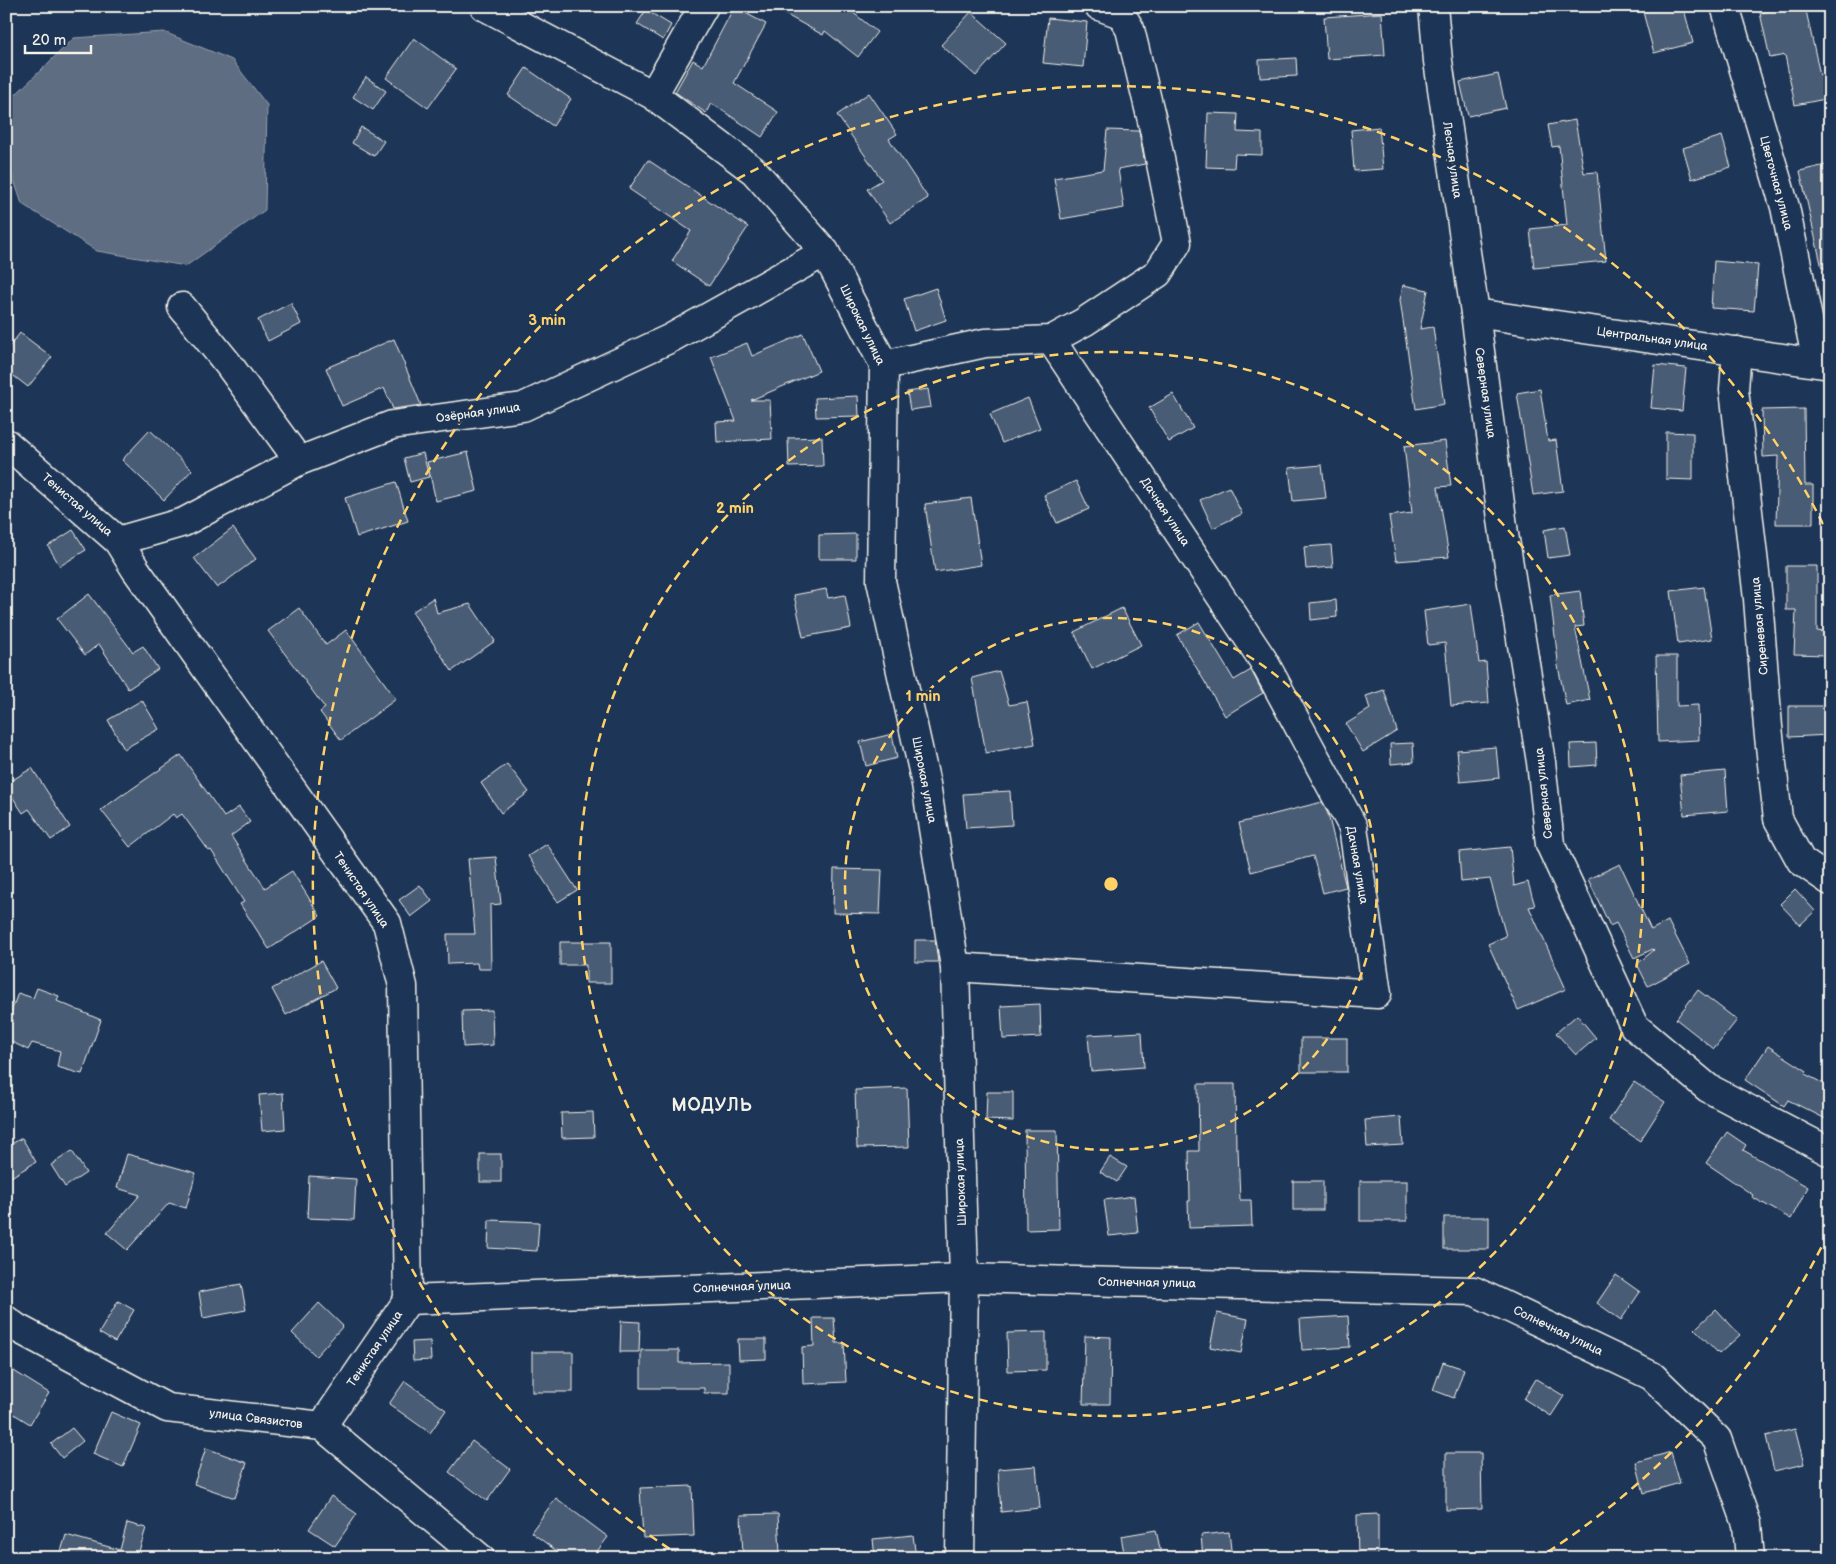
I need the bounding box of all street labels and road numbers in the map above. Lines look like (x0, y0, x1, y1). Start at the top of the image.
street label: Лесная улица (1439, 120, 1465, 199)
street label: Цветочная улица (1756, 134, 1796, 232)
street label: Широкая улица (836, 282, 888, 368)
street label: Центральная улица (1596, 324, 1708, 354)
street label: Северная улица (1471, 347, 1499, 439)
street label: Озёрная улица (435, 400, 521, 426)
street label: Тенистая улица (39, 470, 115, 540)
street label: Дачная улица (1137, 475, 1193, 549)
street label: Сиреневая улица (1748, 576, 1772, 676)
street label: Широкая улица (908, 736, 940, 824)
street label: Северная улица (1532, 747, 1556, 839)
street label: Дачная улица (1343, 825, 1371, 905)
street label: Тенистая улица (330, 849, 392, 931)
street label: Широкая улица (952, 1138, 970, 1226)
street label: Солнечная улица (1098, 1275, 1196, 1291)
street label: Солнечная улица (693, 1278, 791, 1296)
street label: Солнечная улица (1511, 1303, 1605, 1359)
street label: Тенистая улица (344, 1308, 406, 1390)
street label: улица Связистов (209, 1406, 304, 1432)

